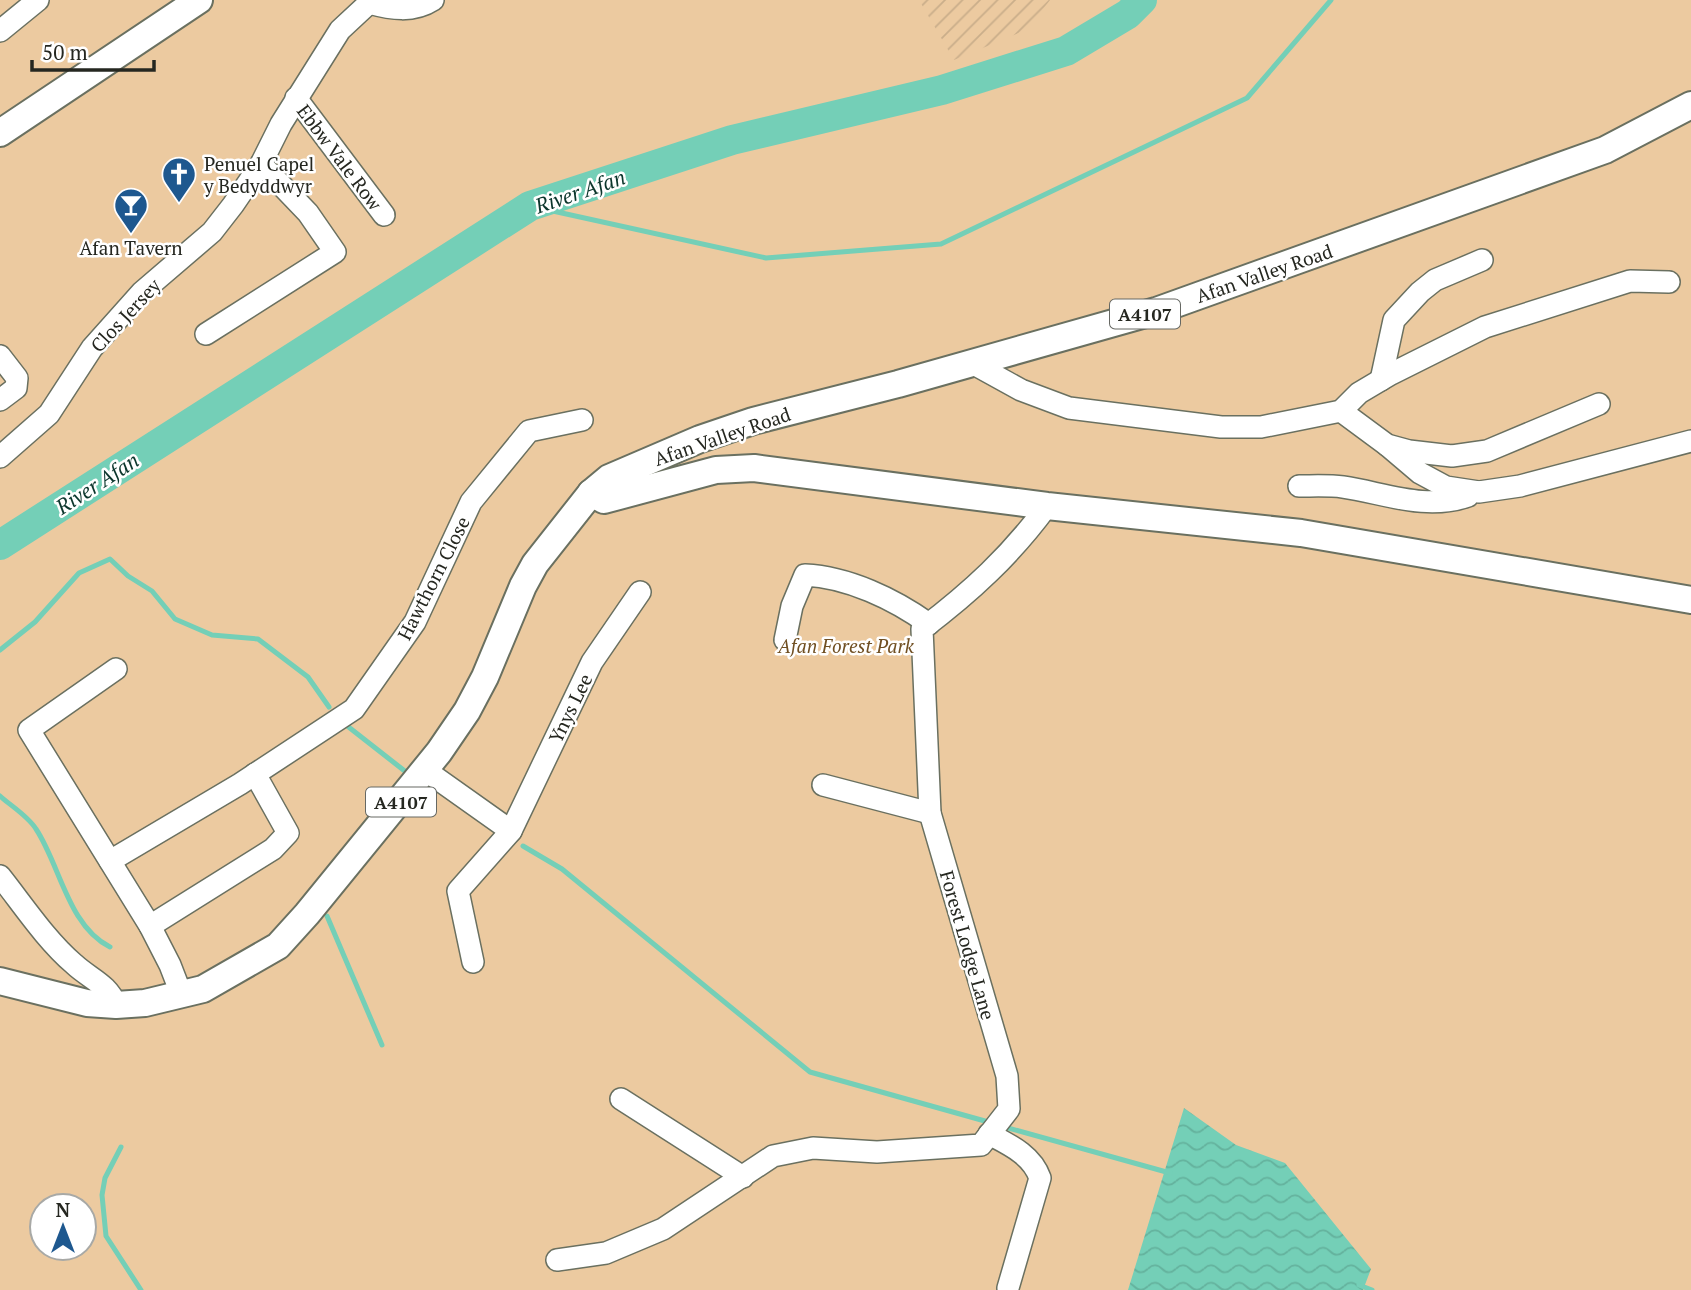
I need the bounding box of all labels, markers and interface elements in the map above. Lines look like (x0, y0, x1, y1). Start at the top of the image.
scale bar (32, 28, 154, 72)
text: 50 m (42, 38, 88, 66)
street label: Ebbw Vale Row (292, 99, 389, 216)
place label: Penuel Capel y Bedyddwyr (203, 151, 314, 198)
church icon: Penuel Capel y Bedyddwyr (160, 155, 198, 204)
water label: River Afan (530, 163, 629, 220)
bar icon: Afan Tavern (112, 186, 150, 235)
place label: Afan Tavern (79, 235, 183, 260)
street label: Afan Valley Road (1192, 238, 1336, 308)
street label: Clos Jersey (85, 273, 166, 357)
road number: A4107 (1110, 300, 1180, 328)
street label: Afan Valley Road (650, 401, 794, 471)
water label: River Afan (49, 446, 144, 521)
street label: Hawthorn Close (391, 512, 475, 644)
park label: Afan Forest Park (777, 633, 915, 658)
street label: Ynys Lee (543, 669, 597, 747)
road number: A4107 (366, 788, 436, 816)
street label: Forest Lodge Lane (935, 867, 1001, 1023)
north arrow (28, 1192, 98, 1262)
text: N (56, 1197, 71, 1222)

